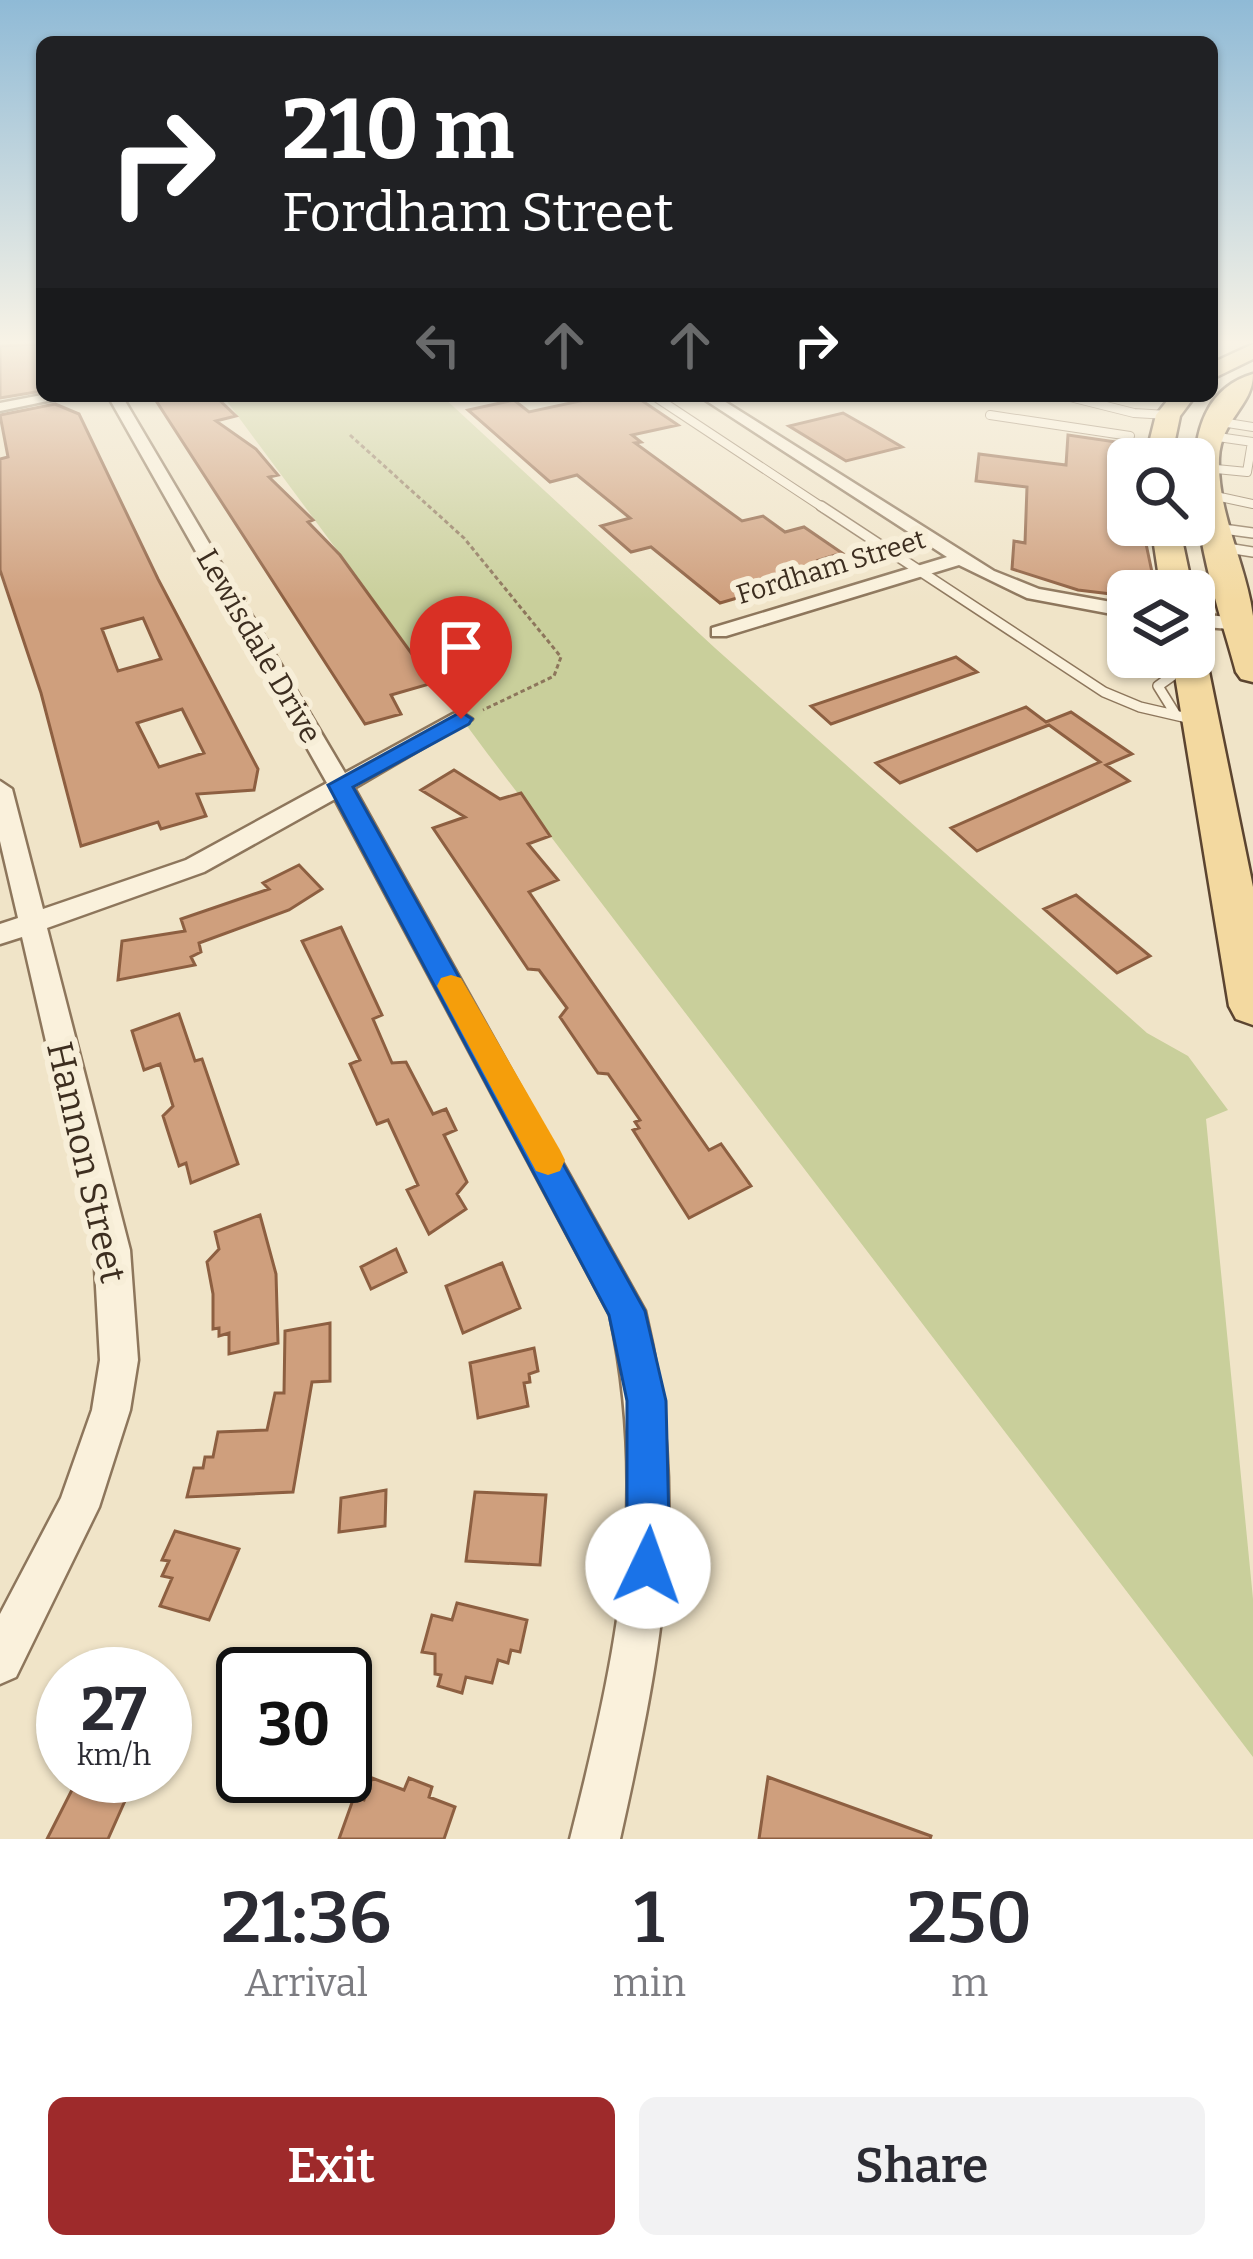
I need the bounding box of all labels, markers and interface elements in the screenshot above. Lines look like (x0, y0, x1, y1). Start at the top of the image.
text: 210 m (282, 79, 514, 180)
icon: right (84, 84, 240, 240)
text: Fordham Street (282, 181, 673, 245)
icon: left (405, 312, 471, 378)
icon: ahead (531, 312, 597, 378)
icon: ahead (657, 312, 723, 378)
icon: right (783, 312, 849, 378)
map controls (1107, 438, 1215, 678)
button: search (1107, 438, 1215, 546)
street label: Fordham Street (733, 523, 929, 611)
street label: Lewisdale Drive (189, 543, 329, 749)
button: layers (1107, 570, 1215, 678)
pin (410, 596, 512, 719)
icon: arrive (428, 614, 494, 680)
street label: Hannon Street (37, 1038, 135, 1287)
position arrow (585, 1503, 711, 1629)
speed limit sign: 30 (216, 1647, 372, 1803)
text: 27 (81, 1674, 147, 1746)
text: km/h (77, 1737, 151, 1773)
text: 21:36 (221, 1875, 392, 1961)
text: 1 (634, 1875, 665, 1961)
text: 250 (907, 1875, 1032, 1961)
text: Arrival (244, 1960, 368, 2006)
text: min (613, 1960, 686, 2006)
text: m (951, 1960, 988, 2006)
button: Exit (48, 2097, 615, 2235)
button: Share (639, 2097, 1205, 2235)

